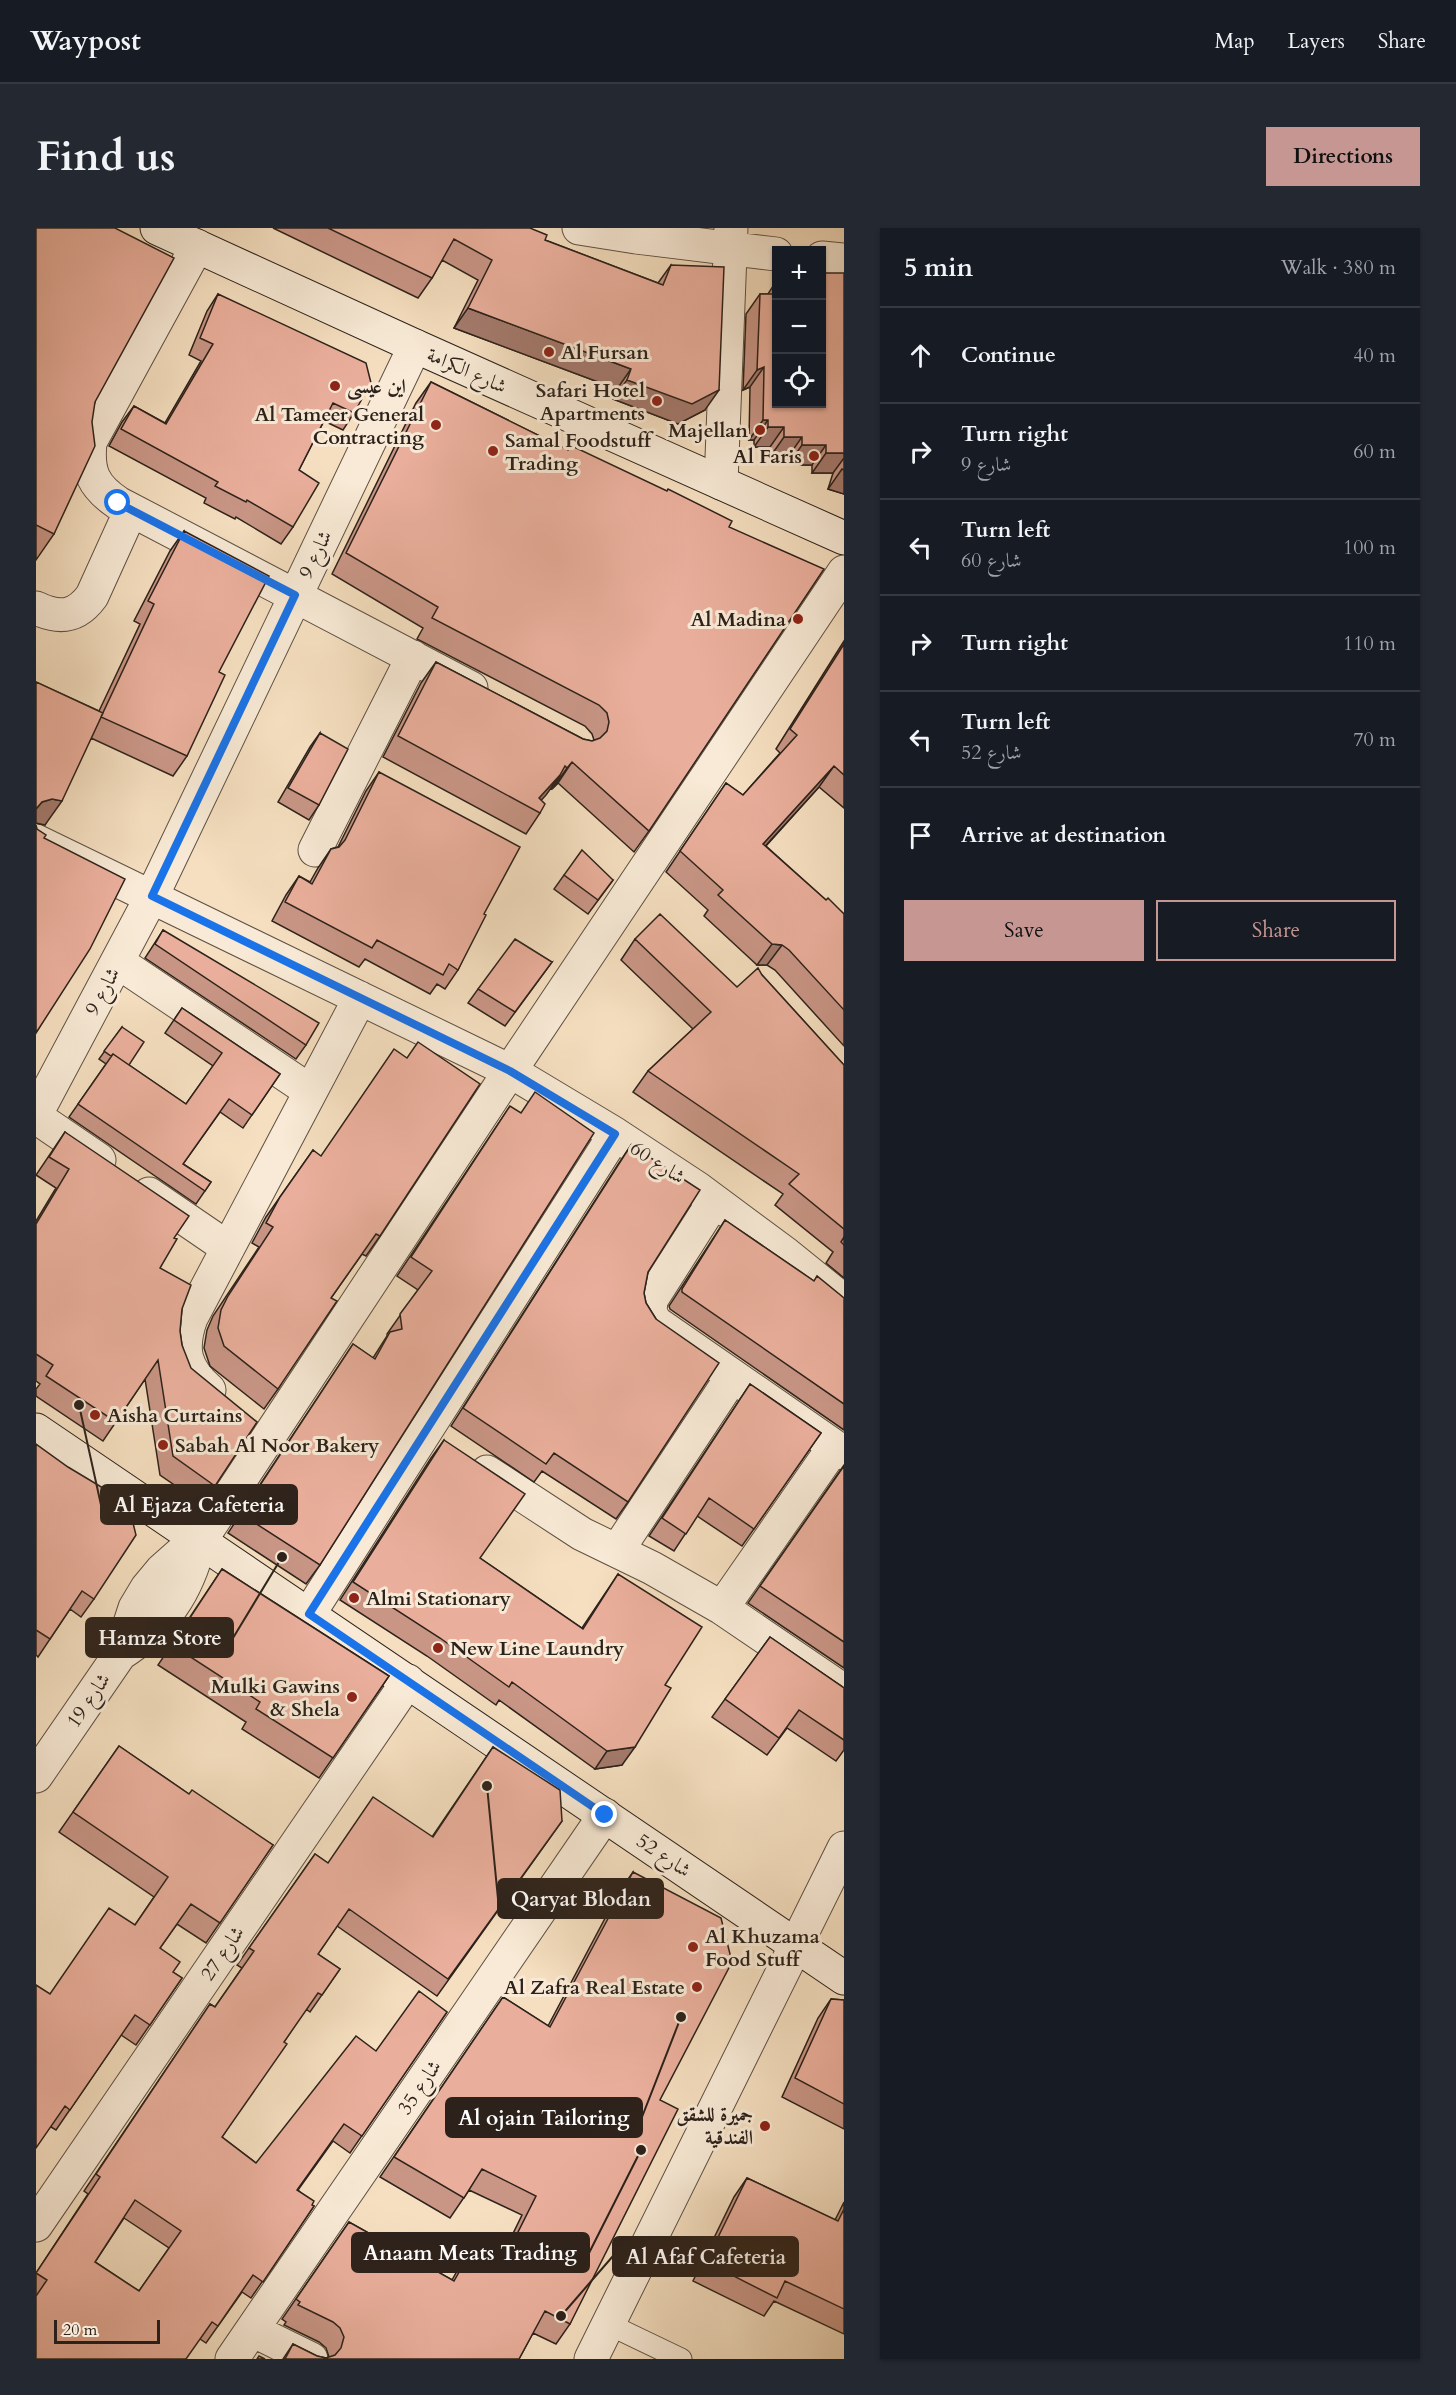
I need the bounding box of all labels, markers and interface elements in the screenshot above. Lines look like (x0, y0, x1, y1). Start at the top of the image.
text: Waypost (30, 22, 141, 60)
text: Map (1215, 27, 1255, 56)
text: Layers (1288, 27, 1345, 56)
text: Share (1378, 27, 1426, 56)
button: Directions (1266, 127, 1420, 186)
text: Find us (36, 128, 176, 185)
map controls (772, 246, 826, 408)
button: + (772, 246, 826, 300)
text: 5 min (904, 250, 973, 285)
text: Walk · 380 m (1281, 254, 1396, 281)
button: − (772, 300, 826, 354)
place label: Al Fursan (561, 339, 649, 366)
icon: ahead (904, 339, 937, 372)
text: Continue (961, 340, 1056, 370)
street label: شارع الكرامة (421, 341, 511, 404)
text: 40 m (1353, 342, 1396, 369)
marker: Al Fursan (542, 345, 556, 359)
button: locate (772, 354, 826, 408)
place label: اين عيسى (347, 373, 406, 401)
place label: Safari Hotel Apartments (536, 377, 645, 427)
marker: اين عيسى (328, 379, 342, 393)
marker: Safari Hotel Apartments (650, 394, 664, 408)
place label: Al Tameer General Contracting (254, 401, 424, 451)
place label: Majellan (668, 417, 748, 444)
marker: Al Tameer General Contracting (429, 418, 443, 432)
text: Turn right (961, 419, 1068, 449)
marker: Majellan (753, 423, 767, 437)
place label: Samal Foodstuff Trading (505, 427, 654, 477)
icon: right (904, 435, 937, 468)
text: 60 m (1353, 438, 1396, 465)
place label: Al Faris (733, 443, 802, 470)
marker: Samal Foodstuff Trading (486, 444, 500, 458)
marker: Al Faris (807, 449, 821, 463)
text: شارع 9 (961, 451, 1011, 478)
route start (104, 489, 130, 515)
text: Turn left (961, 515, 1050, 545)
street label: شارع 9 (292, 526, 342, 585)
icon: left (904, 531, 937, 564)
text: 100 m (1343, 534, 1396, 561)
text: شارع 60 (961, 547, 1022, 574)
place label: Al Madina (690, 606, 786, 633)
marker: Al Madina (791, 612, 805, 626)
icon: right (904, 627, 937, 660)
text: Turn right (961, 628, 1068, 658)
text: 110 m (1343, 630, 1396, 657)
text: Turn left (961, 707, 1050, 737)
icon: left (904, 723, 937, 756)
text: 70 m (1353, 726, 1396, 753)
text: شارع 52 (961, 739, 1022, 766)
icon: arrive (904, 819, 937, 852)
text: Arrive at destination (961, 820, 1166, 850)
button: Save (904, 900, 1144, 961)
button: Share (1156, 900, 1396, 961)
street label: شارع 9 (79, 963, 130, 1022)
street label: شارع 60 (623, 1135, 690, 1194)
place label: Aisha Curtains (107, 1402, 242, 1429)
marker: Aisha Curtains (88, 1408, 102, 1422)
place label: Sabah Al Noor Bakery (175, 1432, 380, 1459)
marker: Sabah Al Noor Bakery (156, 1438, 170, 1452)
callout: Al Ejaza Cafeteria (101, 1485, 297, 1524)
text: Al Ejaza Cafeteria (113, 1491, 285, 1520)
place label: Almi Stationary (366, 1585, 512, 1612)
marker: Almi Stationary (347, 1591, 361, 1605)
callout: Hamza Store (86, 1618, 233, 1657)
text: Hamza Store (98, 1624, 222, 1653)
place label: New Line Laundry (450, 1635, 625, 1662)
marker: New Line Laundry (431, 1641, 445, 1655)
street label: شارع 19 (60, 1668, 120, 1735)
place label: Mulki Gawins & Shela (211, 1673, 340, 1723)
marker: Mulki Gawins & Shela (345, 1690, 359, 1704)
route end (591, 1801, 617, 1827)
street label: شارع 52 (629, 1827, 696, 1887)
callout: Qaryat Blodan (498, 1879, 663, 1918)
text: Qaryat Blodan (511, 1885, 652, 1914)
street label: شارع 27 (194, 1921, 254, 1988)
place label: Al Khuzama Food Stuff (705, 1923, 820, 1973)
marker: Al Khuzama Food Stuff (686, 1940, 700, 1954)
place label: Al Zafra Real Estate (504, 1974, 685, 2001)
marker: Al Zafra Real Estate (690, 1980, 704, 1994)
street label: شارع 35 (391, 2055, 451, 2122)
callout: Al ojain Tailoring (446, 2098, 642, 2137)
place label: جميرة للشقق الفندقية (676, 2101, 753, 2151)
text: Al ojain Tailoring (458, 2104, 630, 2133)
marker: جميرة للشقق الفندقية (758, 2119, 772, 2133)
callout: Anaam Meats Trading (352, 2233, 589, 2272)
callout: Al Afaf Cafeteria (613, 2237, 798, 2276)
text: Anaam Meats Trading (363, 2239, 577, 2268)
text: Al Afaf Cafeteria (626, 2243, 787, 2272)
scale bar (54, 2317, 160, 2344)
text: 20 m (63, 2319, 97, 2341)

